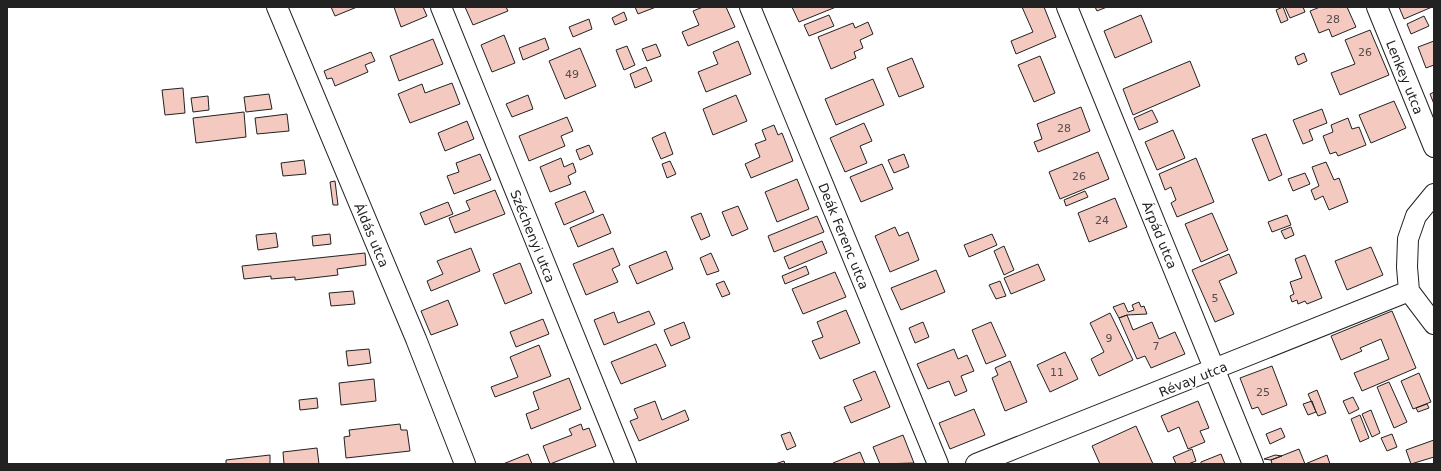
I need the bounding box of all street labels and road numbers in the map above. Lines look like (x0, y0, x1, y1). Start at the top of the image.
street label: Lenkey utca (1383, 38, 1426, 116)
street label: Deák Ferenc utca (815, 181, 872, 292)
street label: Széchenyi utca (507, 188, 558, 285)
street label: Árpád utca (1139, 199, 1180, 271)
street label: Áldás utca (351, 201, 392, 269)
street label: Révay utca (1157, 359, 1230, 400)

